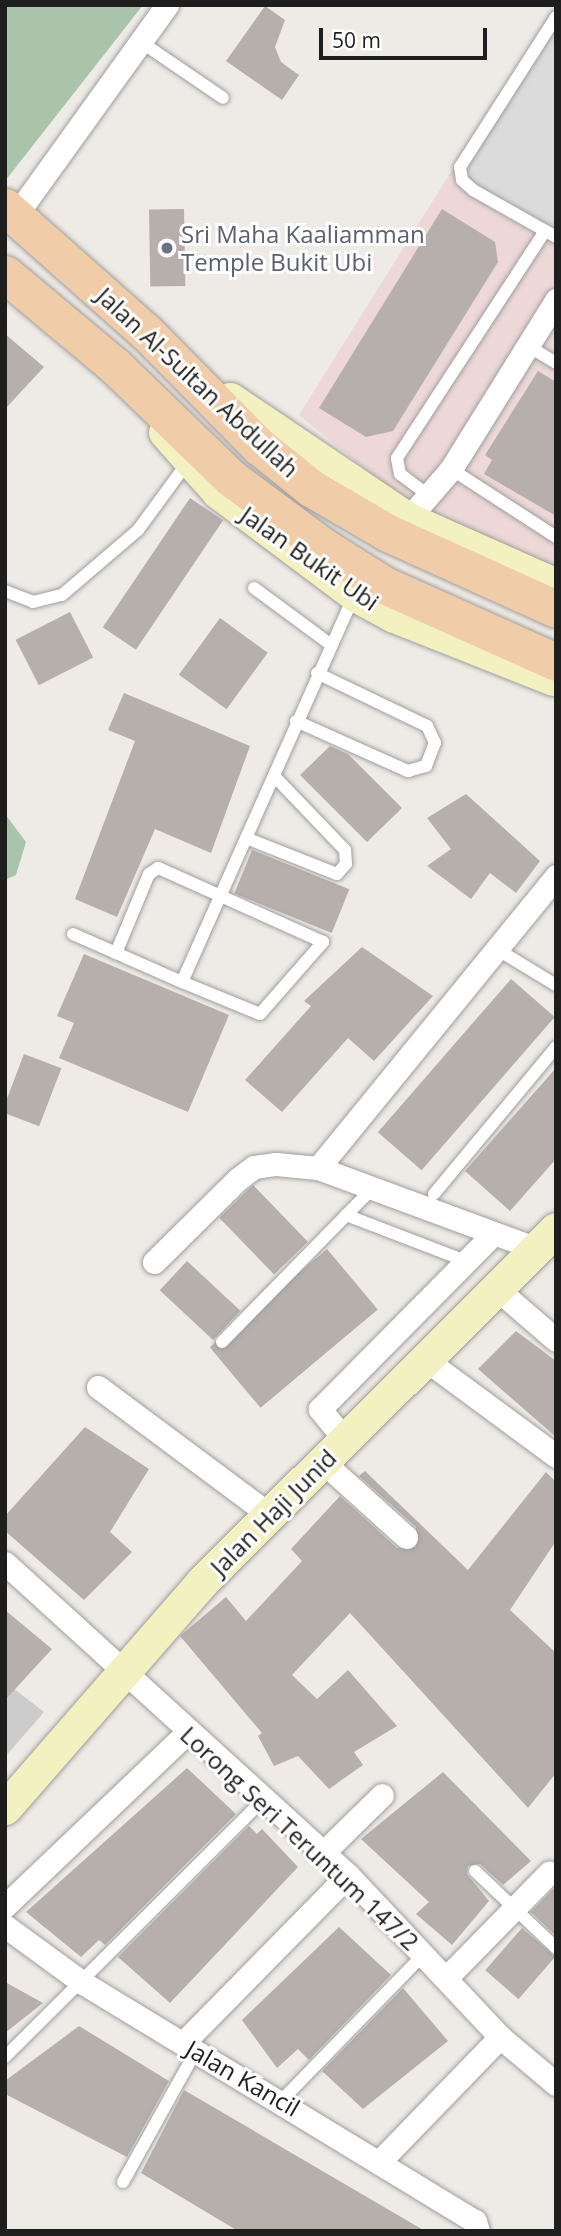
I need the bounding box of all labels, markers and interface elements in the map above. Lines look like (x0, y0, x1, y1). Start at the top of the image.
scale bar (323, 14, 491, 58)
text: 50 m (332, 26, 381, 54)
place label: Sri Maha Kaaliamman Temple Bukit Ubi (181, 220, 425, 276)
marker: Sri Maha Kaaliamman Temple Bukit Ubi (159, 240, 175, 256)
street label: Jalan Al-Sultan Abdullah (91, 281, 305, 483)
street label: Jalan Bukit Ubi (235, 500, 385, 616)
street label: Jalan Haji Junid (204, 1443, 342, 1581)
street label: Lorong Seri Teruntum 147/2 (175, 1720, 425, 1956)
street label: Jalan Kancil (181, 2034, 305, 2122)

